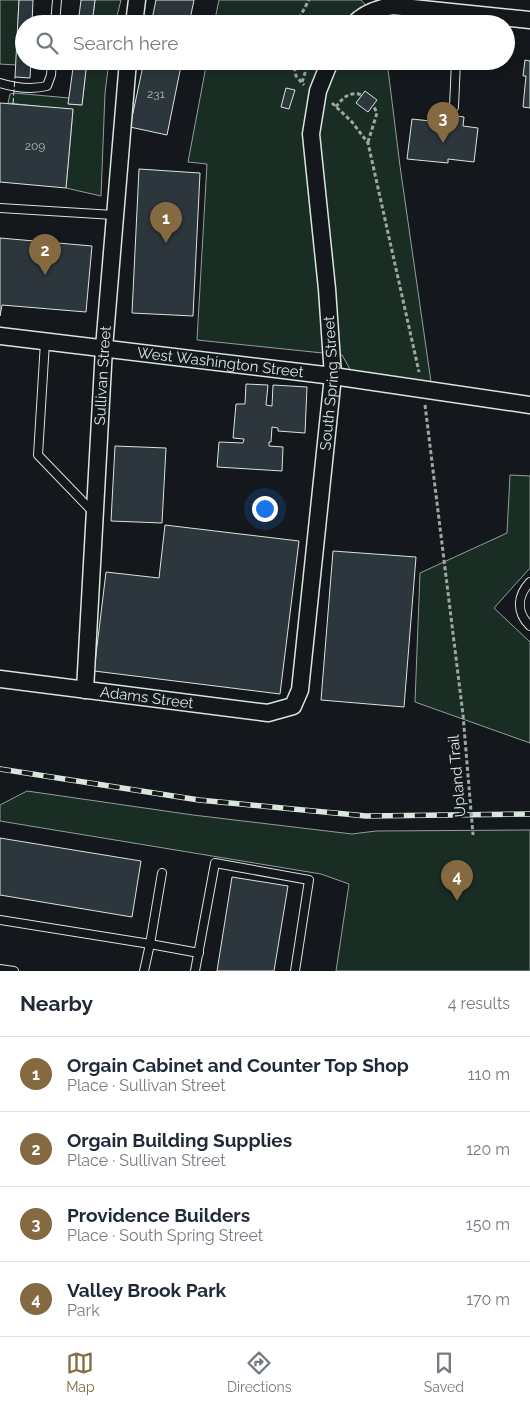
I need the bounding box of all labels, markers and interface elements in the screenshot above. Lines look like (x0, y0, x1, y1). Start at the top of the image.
search box (15, 15, 515, 70)
icon: search (33, 29, 61, 57)
text: Search here (73, 32, 179, 54)
house number: 231 (147, 87, 165, 101)
pin: 3 (427, 102, 459, 143)
house number: 209 (25, 139, 45, 153)
pin: 1 (150, 202, 182, 243)
pin: 2 (29, 234, 61, 275)
street label: South Spring Street (316, 315, 342, 451)
street label: Sullivan Street (91, 325, 115, 426)
street label: West Washington Street (136, 344, 305, 381)
your location (252, 496, 278, 522)
street label: Adams Street (99, 683, 195, 712)
street label: Upland Trail (444, 733, 470, 818)
pin: 4 (441, 860, 473, 901)
text: Nearby (20, 991, 93, 1016)
text: 4 results (448, 994, 510, 1013)
text: Orgain Cabinet and Counter Top Shop (67, 1054, 409, 1076)
text: 1 (32, 1065, 40, 1084)
text: 110 m (468, 1065, 510, 1084)
text: Place · Sullivan Street (67, 1076, 226, 1095)
text: Orgain Building Supplies (67, 1129, 292, 1151)
text: 2 (31, 1140, 41, 1159)
text: 120 m (466, 1140, 510, 1159)
text: Place · Sullivan Street (67, 1151, 226, 1170)
text: Providence Builders (67, 1204, 250, 1226)
text: 3 (32, 1215, 40, 1234)
text: 150 m (466, 1215, 510, 1234)
text: Place · South Spring Street (67, 1226, 263, 1245)
text: Valley Brook Park (67, 1279, 226, 1301)
text: 4 (31, 1290, 41, 1309)
text: 170 m (466, 1290, 510, 1309)
text: Park (67, 1301, 100, 1320)
tab: Map (66, 1349, 95, 1395)
tab: Directions (227, 1349, 292, 1395)
tab: Saved (424, 1349, 464, 1395)

